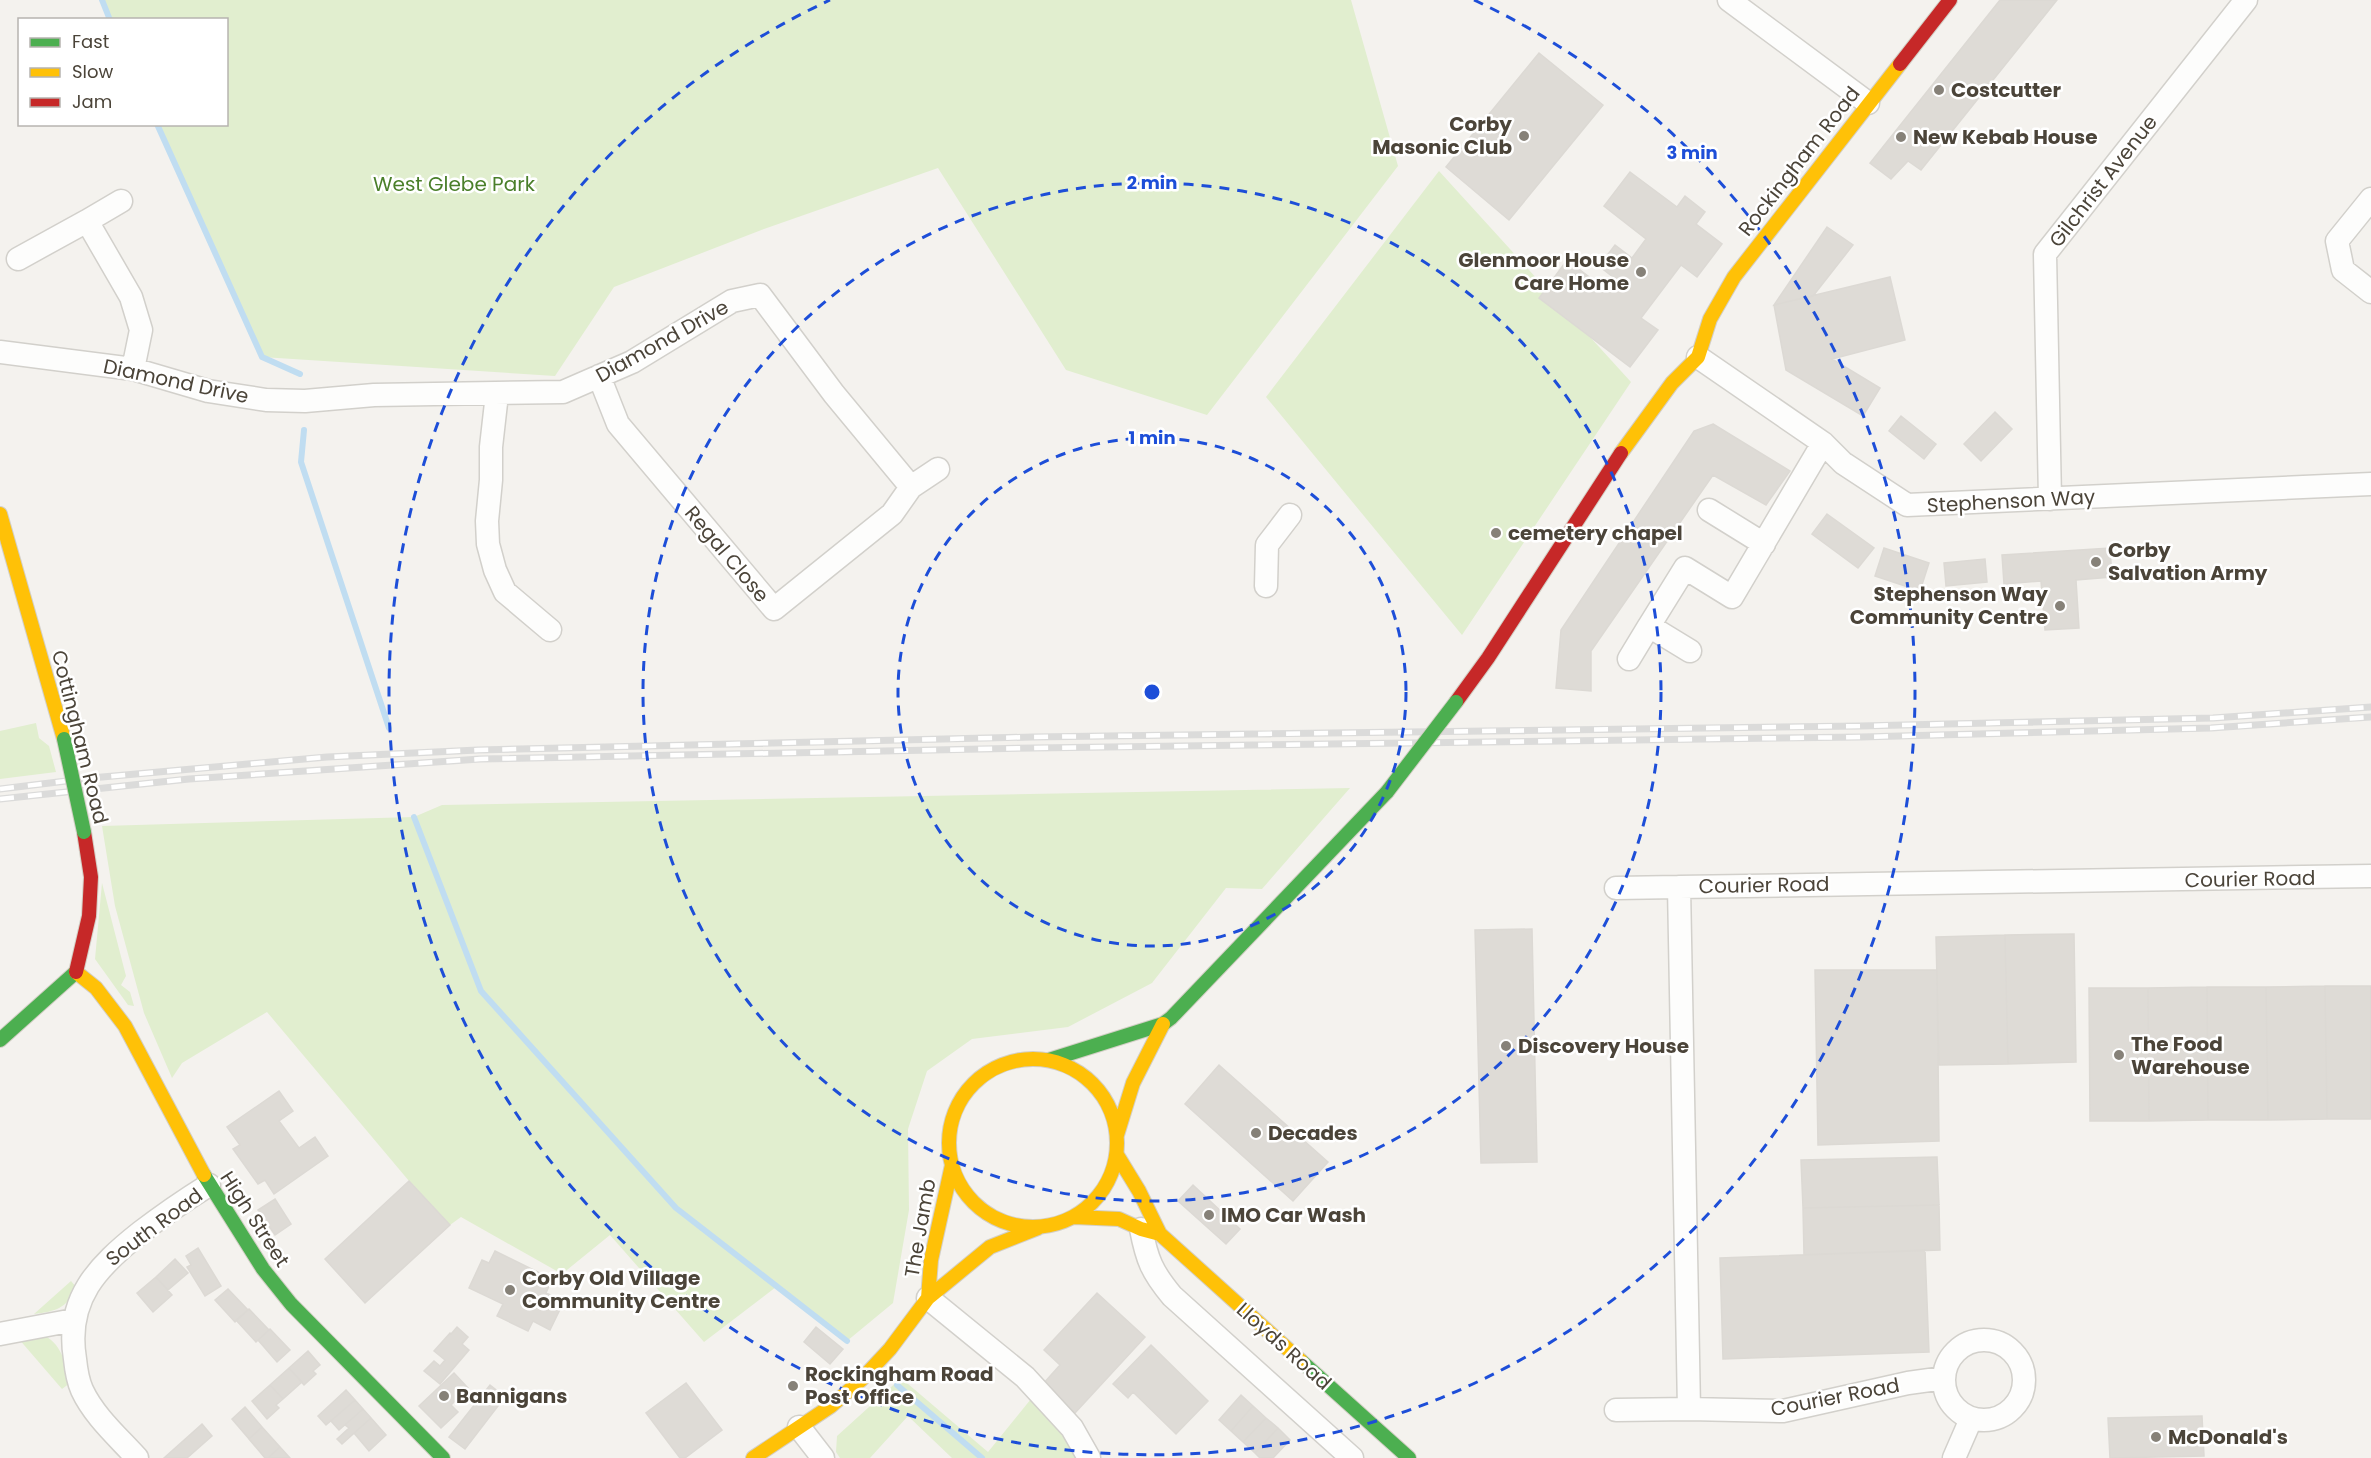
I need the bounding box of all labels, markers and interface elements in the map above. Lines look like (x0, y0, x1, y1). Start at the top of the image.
legend (18, 18, 228, 126)
text: Fast (72, 29, 109, 54)
text: Slow (72, 59, 114, 84)
place label: Costcutter (1951, 76, 2061, 104)
street label: Rockingham Road (1732, 80, 1866, 242)
marker: Costcutter (1932, 83, 1946, 97)
text: Jam (72, 89, 112, 114)
street label: Gilchrist Avenue (2042, 109, 2164, 253)
place label: Corby Masonic Club (1372, 110, 1512, 161)
place label: New Kebab House (1913, 123, 2097, 151)
marker: Corby Masonic Club (1517, 129, 1531, 143)
marker: New Kebab House (1894, 130, 1908, 144)
text: 3 min (1666, 140, 1718, 165)
park label: West Glebe Park (373, 170, 536, 198)
text: 2 min (1127, 170, 1177, 195)
place label: Glenmoor House Care Home (1458, 246, 1629, 297)
marker: Glenmoor House Care Home (1634, 265, 1648, 279)
street label: Diamond Drive (591, 293, 733, 389)
street label: Diamond Drive (101, 352, 251, 410)
text: 1 min (1128, 425, 1176, 450)
street label: Stephenson Way (1926, 483, 2096, 519)
street label: Regal Close (678, 500, 776, 608)
place label: cemetery chapel (1508, 519, 1683, 547)
marker: cemetery chapel (1489, 526, 1503, 540)
place label: Corby Salvation Army (2108, 536, 2268, 587)
marker: Corby Salvation Army (2089, 555, 2103, 569)
place label: Stephenson Way Community Centre (1850, 580, 2048, 631)
marker: Stephenson Way Community Centre (2053, 599, 2067, 613)
street label: Cottingham Road (45, 647, 115, 827)
centre of rings (1142, 682, 1162, 702)
street label: Courier Road (2184, 864, 2316, 894)
street label: Courier Road (1698, 870, 1830, 900)
place label: The Food Warehouse (2131, 1030, 2250, 1081)
place label: Discovery House (1518, 1032, 1689, 1060)
marker: Discovery House (1499, 1039, 1513, 1053)
marker: The Food Warehouse (2112, 1048, 2126, 1062)
place label: Decades (1268, 1119, 1358, 1147)
marker: Decades (1249, 1126, 1263, 1140)
street label: High Street (214, 1166, 296, 1272)
street label: The Jamb (898, 1177, 942, 1279)
street label: South Road (100, 1181, 208, 1273)
place label: IMO Car Wash (1221, 1201, 1366, 1229)
marker: IMO Car Wash (1202, 1208, 1216, 1222)
place label: Corby Old Village Community Centre (522, 1264, 720, 1315)
marker: Corby Old Village Community Centre (503, 1283, 517, 1297)
street label: Lloyds Road (1230, 1296, 1338, 1396)
place label: Rockingham Road Post Office (805, 1360, 994, 1411)
street label: Courier Road (1768, 1371, 1902, 1423)
marker: Rockingham Road Post Office (786, 1379, 800, 1393)
place label: Bannigans (456, 1382, 567, 1410)
marker: Bannigans (437, 1389, 451, 1403)
place label: McDonald's (2168, 1423, 2288, 1451)
marker: McDonald's (2149, 1430, 2163, 1444)

